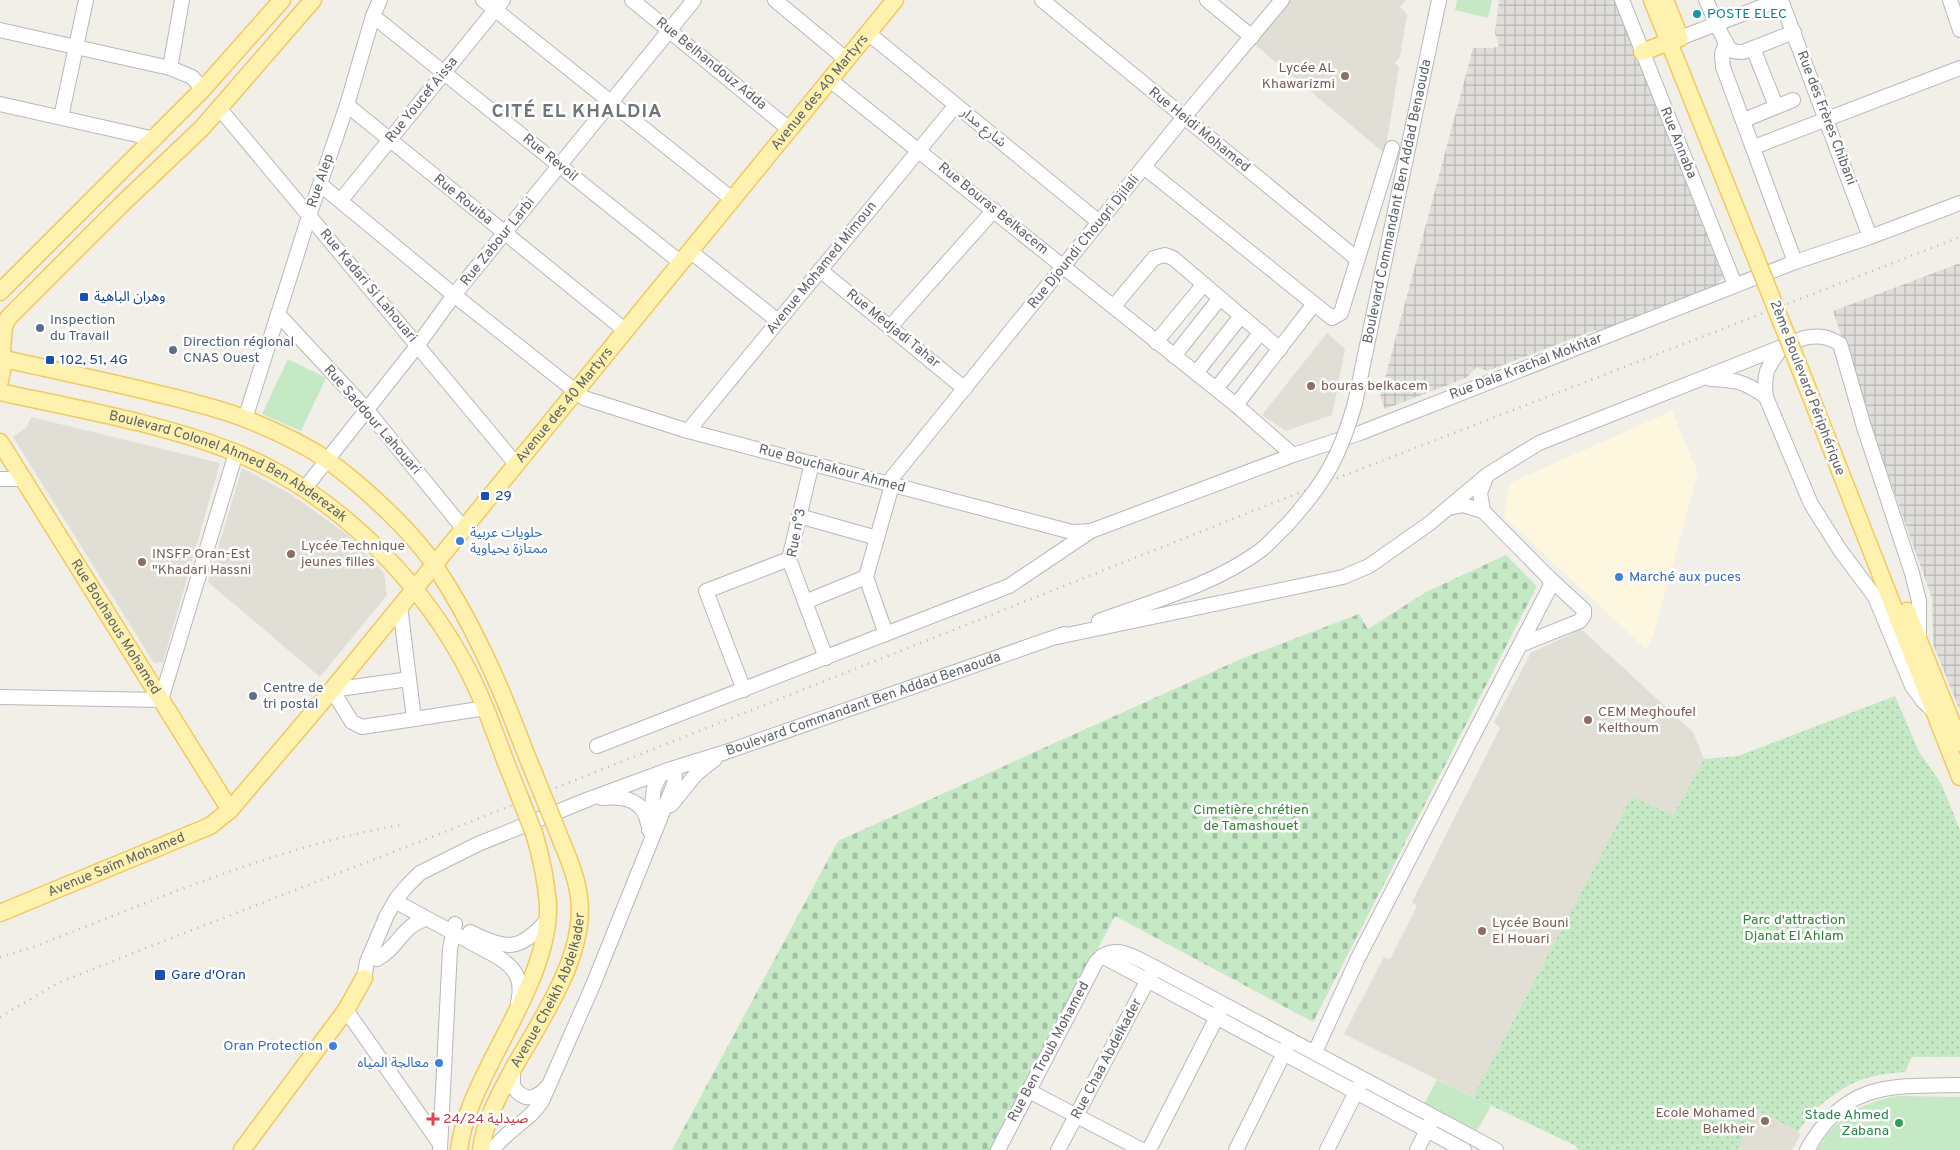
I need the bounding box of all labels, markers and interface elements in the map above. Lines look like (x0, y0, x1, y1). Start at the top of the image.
place label: POSTE ELEC (1707, 6, 1787, 23)
marker: POSTE ELEC (1691, 8, 1703, 20)
street label: Rue Belhandouz Adda (652, 14, 770, 114)
street label: Avenue des 40 Martyrs (767, 31, 872, 154)
street label: Rue des Frères Chibani (1793, 48, 1859, 188)
street label: Rue Youcef Aissa (382, 54, 462, 146)
street label: Boulevard Commandant Ben Addad Benaouda (1359, 58, 1435, 345)
place label: Lycée AL Khawarizmi (1262, 60, 1335, 93)
marker: Lycée AL Khawarizmi (1339, 70, 1351, 82)
street label: Rue Heidi Mohamed (1145, 84, 1253, 176)
district label: CITÉ EL KHALDIA (491, 99, 663, 124)
street label: شارع مدار (955, 104, 1009, 152)
street label: Rue Annaba (1656, 105, 1700, 181)
street label: Rue Revoil (519, 131, 581, 185)
street label: Rue Alep (304, 152, 338, 210)
street label: Rue Bouras Belkacem (934, 159, 1052, 259)
street label: Rue Rouiba (430, 171, 496, 229)
street label: Rue Djoundi Chougri Djilali (1025, 172, 1143, 312)
street label: Rue Zabour Larbi (457, 194, 539, 290)
street label: Avenue Mohamed Mimoun (763, 198, 881, 338)
street label: Rue Kadari Si Lahouari (316, 226, 420, 346)
street label: Rue Medjadi Tahar (843, 286, 944, 372)
place label: وهران الباهية (94, 289, 166, 306)
marker: وهران الباهية (78, 291, 90, 303)
street label: 2ème Boulevard Périphérique (1766, 298, 1848, 478)
place label: Inspection du Travail (50, 312, 115, 345)
marker: Inspection du Travail (34, 322, 46, 334)
street label: Rue Dala Krachal Mokhtar (1447, 330, 1605, 404)
place label: Direction régional CNAS Ouest (183, 334, 294, 367)
marker: Direction régional CNAS Ouest (167, 344, 179, 356)
street label: Avenue des 40 Martyrs (512, 344, 617, 467)
place label: 102, 51, 4G (60, 352, 128, 369)
marker: 102, 51, 4G (44, 354, 56, 366)
street label: Rue Saddour Lahouari (320, 362, 424, 478)
place label: bouras belkacem (1321, 378, 1428, 395)
marker: bouras belkacem (1305, 380, 1317, 392)
street label: Boulevard Colonel Ahmed Ben Abderezak (107, 407, 351, 526)
street label: Rue Bouchakour Ahmed (757, 441, 907, 497)
place label: 29 (495, 488, 512, 505)
marker: 29 (479, 490, 491, 502)
street label: Rue n°3 (784, 507, 810, 559)
place label: حلويات عربية ممتازة يحياوية (470, 525, 548, 558)
marker: حلويات عربية ممتازة يحياوية (454, 535, 466, 547)
place label: Lycée Technique jeunes filles (300, 538, 405, 571)
place label: INSFP Oran-Est "Khadari Hassni (152, 546, 251, 579)
marker: Lycée Technique jeunes filles (285, 548, 297, 560)
street label: Rue Bouhaous Mohamed (67, 556, 164, 698)
marker: INSFP Oran-Est "Khadari Hassni (136, 556, 148, 568)
place label: Marché aux puces (1629, 569, 1741, 586)
marker: Marché aux puces (1613, 571, 1625, 583)
street label: Boulevard Commandant Ben Addad Benaouda (724, 648, 1003, 760)
place label: Centre de tri postal (263, 680, 324, 713)
marker: Centre de tri postal (247, 690, 259, 702)
place label: CEM Meghoufel Kelthoum (1598, 704, 1696, 737)
marker: CEM Meghoufel Kelthoum (1582, 714, 1594, 726)
park label: Cimetière chrétien de Tamashouet (1193, 802, 1309, 835)
street label: Avenue Saïm Mohamed (45, 829, 188, 901)
street label: Avenue Cheikh Abdelkader (507, 912, 588, 1071)
park label: Parc d'attraction Djanat El Ahlam (1742, 912, 1846, 945)
place label: Lycée Bouni El Houari (1492, 915, 1569, 948)
marker: Lycée Bouni El Houari (1476, 925, 1488, 937)
place label: Gare d'Oran (171, 967, 246, 984)
marker: Gare d'Oran (153, 968, 167, 982)
street label: Rue Ben Troub Mohamed (1005, 979, 1093, 1125)
street label: Rue Chaa Abdelkader (1068, 995, 1146, 1122)
place label: Oran Protection (223, 1038, 323, 1055)
marker: Oran Protection (327, 1040, 339, 1052)
place label: معالجة المياه (358, 1055, 429, 1072)
marker: معالجة المياه (433, 1057, 445, 1069)
place label: Ecole Mohamed Belkheir (1655, 1105, 1756, 1138)
place label: Stade Ahmed Zabana (1805, 1107, 1889, 1140)
place label: صيدلية 24/24 (443, 1111, 529, 1128)
marker: صيدلية 24/24 (427, 1113, 439, 1125)
marker: Ecole Mohamed Belkheir (1759, 1115, 1771, 1127)
marker: Stade Ahmed Zabana (1893, 1117, 1905, 1129)

